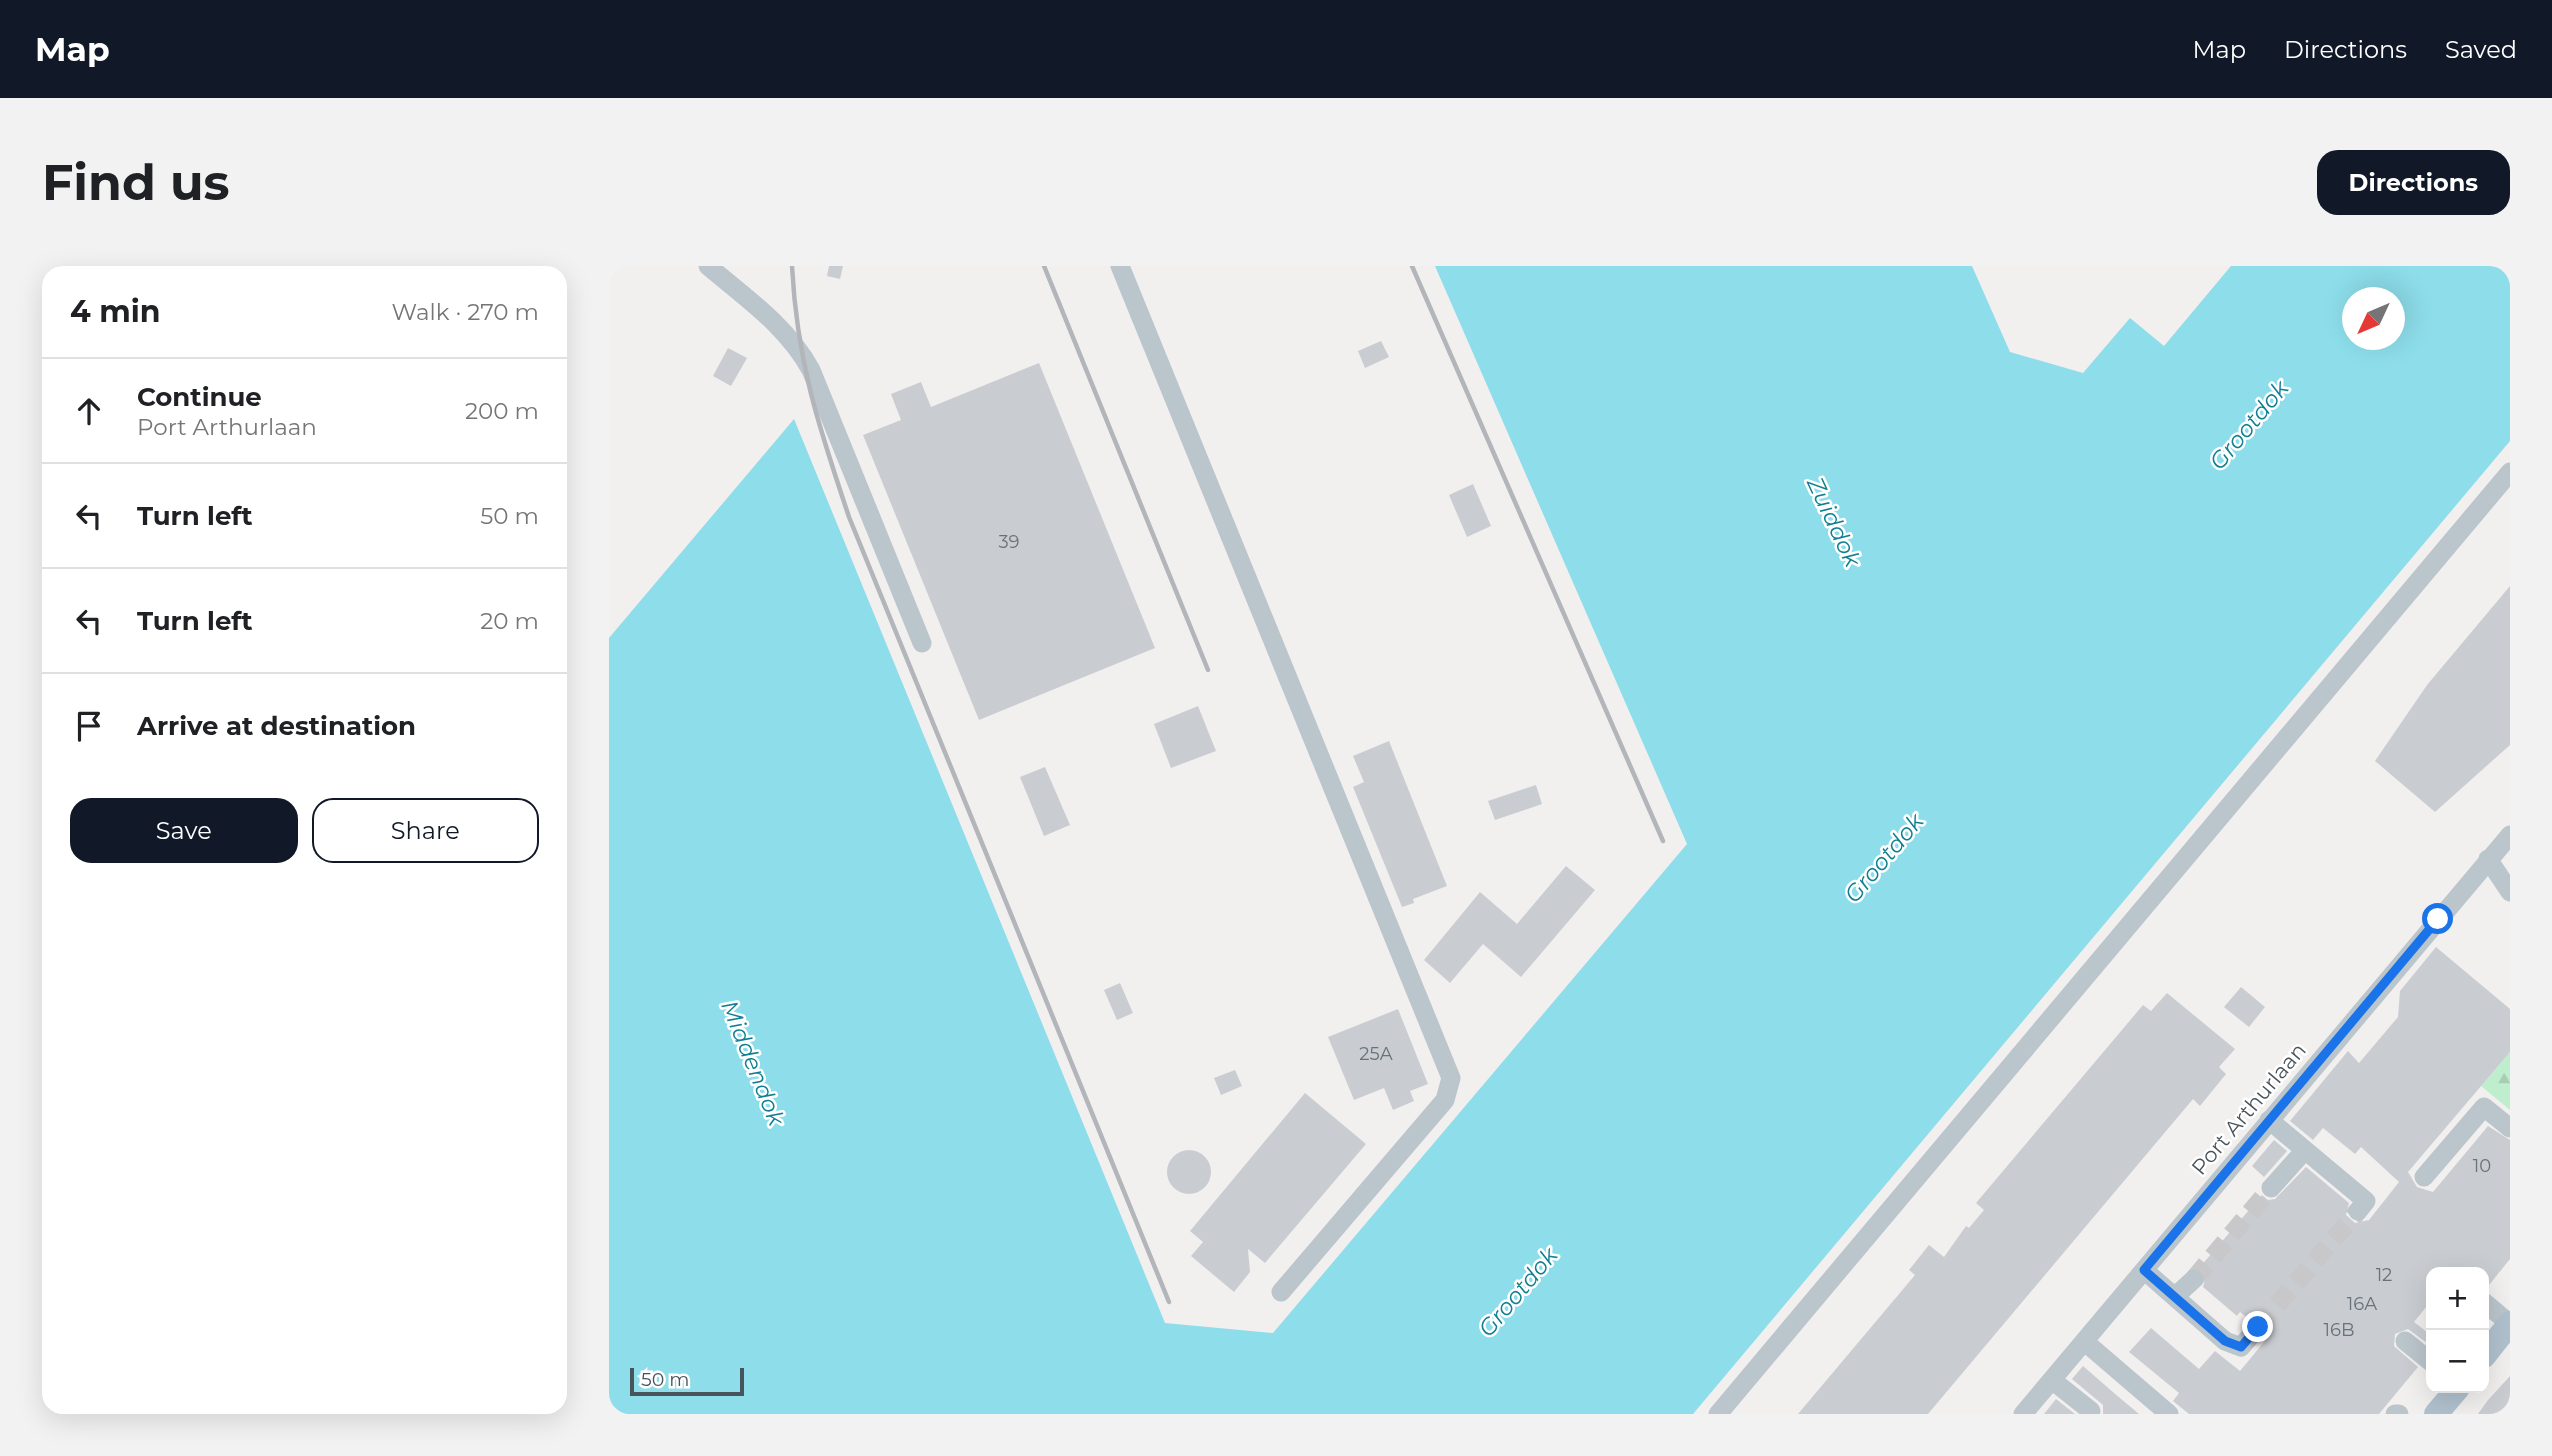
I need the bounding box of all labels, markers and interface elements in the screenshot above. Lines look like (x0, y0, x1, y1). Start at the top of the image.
text: Map (35, 29, 110, 69)
text: Map (2193, 35, 2246, 64)
text: Directions (2284, 35, 2407, 64)
text: Saved (2445, 35, 2517, 64)
button: Directions (2317, 150, 2510, 215)
text: Find us (42, 153, 230, 212)
north arrow (2342, 287, 2405, 350)
text: 4 min (70, 293, 160, 330)
text: Walk · 270 m (392, 298, 539, 326)
water label: Grootdok (2204, 374, 2295, 475)
text: Continue (137, 381, 262, 413)
icon: ahead (70, 392, 108, 430)
text: 200 m (465, 397, 539, 425)
text: Port Arthurlaan (137, 413, 317, 441)
water label: Zuiddok (1801, 472, 1867, 572)
icon: left (70, 497, 108, 535)
text: Turn left (137, 500, 253, 532)
text: 50 m (480, 502, 539, 530)
house number: 39 (998, 531, 1020, 553)
icon: left (70, 602, 108, 640)
text: Turn left (137, 605, 253, 637)
text: 20 m (480, 607, 539, 635)
icon: arrive (70, 707, 108, 745)
text: Arrive at destination (137, 710, 416, 742)
button: Save (70, 798, 298, 863)
button: Share (312, 798, 539, 863)
water label: Grootdok (1839, 807, 1930, 908)
route start (2422, 903, 2453, 934)
water label: Middendok (715, 996, 791, 1131)
street label: Port Arthurlaan (2186, 1038, 2311, 1180)
house number: 25A (1359, 1043, 1393, 1065)
house number: 10 (2473, 1155, 2491, 1177)
water label: Grootdok (1473, 1241, 1564, 1342)
house number: 12 (2376, 1264, 2392, 1286)
map controls (2426, 1267, 2489, 1393)
button: + (2426, 1267, 2489, 1330)
house number: 16A (2347, 1293, 2377, 1315)
route end (2242, 1311, 2273, 1342)
house number: 16B (2323, 1319, 2355, 1341)
button: − (2426, 1330, 2489, 1393)
scale bar (630, 1365, 744, 1397)
text: 50 m (641, 1368, 689, 1391)

